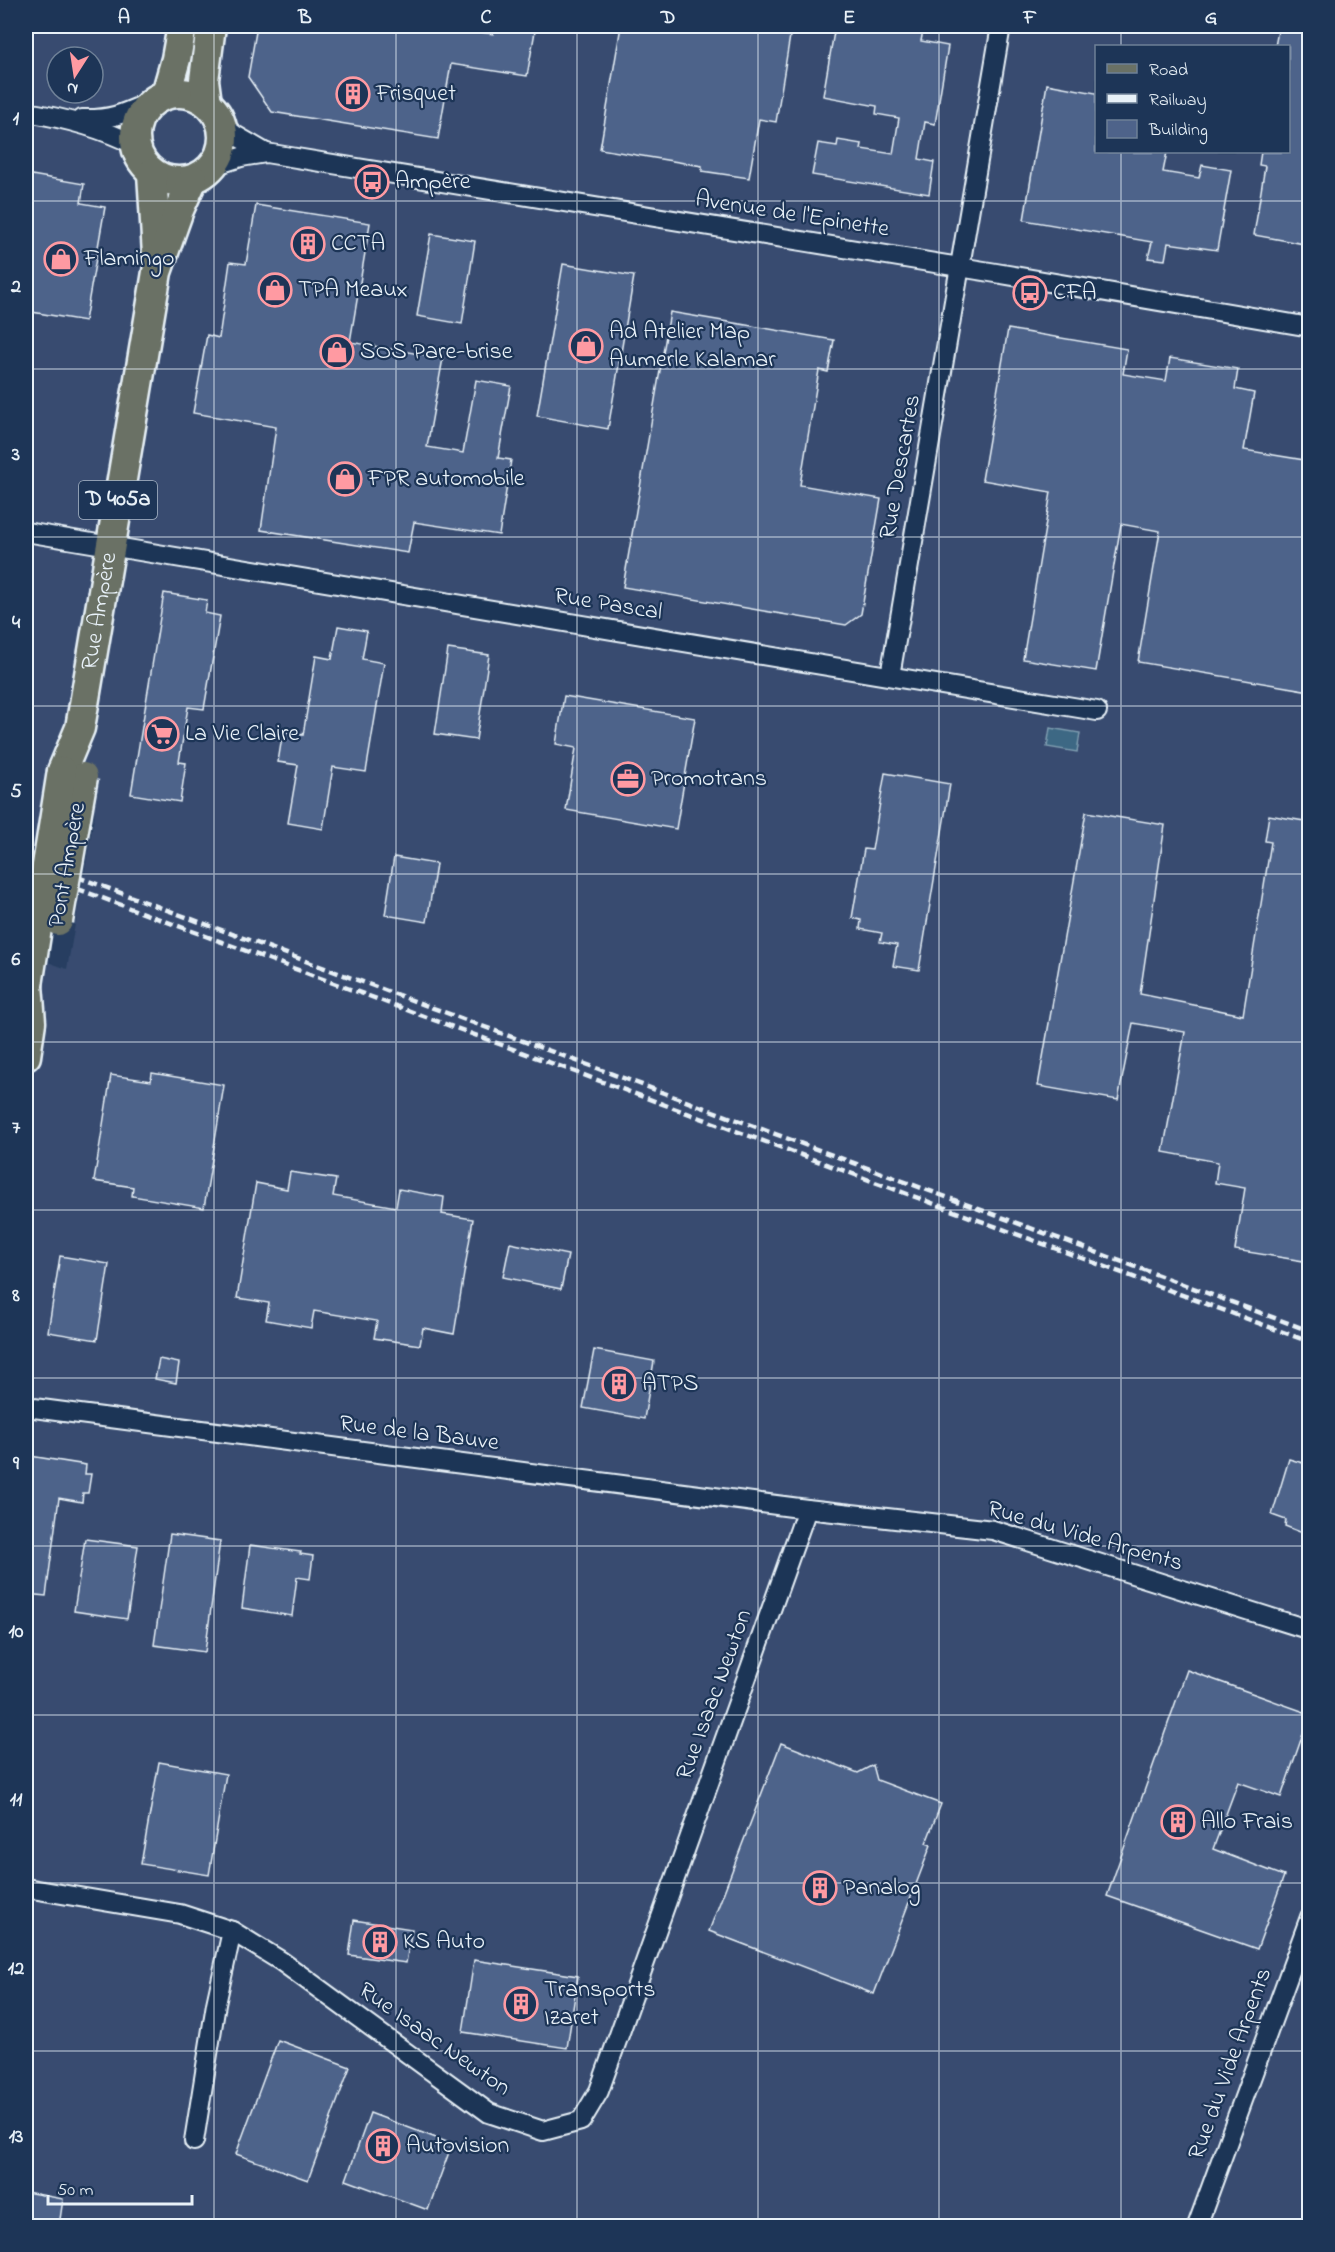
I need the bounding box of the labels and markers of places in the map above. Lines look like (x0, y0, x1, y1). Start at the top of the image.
building icon: Frisquet (335, 76, 371, 112)
place label: Frisquet (375, 77, 456, 112)
bus stop icon: Ampère (354, 164, 390, 200)
place label: Ampère (395, 165, 471, 200)
building icon: CCTA (290, 226, 326, 262)
place label: CCTA (331, 227, 385, 262)
shop icon: Flamingo (43, 241, 79, 277)
place label: Flamingo (83, 242, 175, 277)
shop icon: TPA Meaux (257, 272, 293, 308)
place label: TPA Meaux (298, 273, 408, 308)
bus stop icon: CFA (1012, 275, 1048, 311)
place label: CFA (1053, 276, 1097, 311)
place label: Ad Atelier Map Aumerle Kalamar (609, 315, 776, 378)
shop icon: Ad Atelier Map Aumerle Kalamar (568, 328, 604, 364)
shop icon: SOS Pare-brise (319, 334, 355, 370)
place label: SOS Pare-brise (360, 335, 513, 370)
shop icon: FPR automobile (327, 461, 363, 497)
place label: FPR automobile (367, 462, 525, 497)
supermarket icon: La Vie Claire (144, 716, 180, 752)
place label: La Vie Claire (185, 717, 299, 752)
office icon: Promotrans (610, 761, 646, 797)
place label: Promotrans (651, 762, 767, 797)
building icon: ATPS (601, 1366, 637, 1402)
place label: ATPS (642, 1367, 698, 1402)
building icon: Allo Frais (1160, 1804, 1196, 1840)
place label: Allo Frais (1201, 1805, 1293, 1840)
building icon: Panalog (802, 1870, 838, 1906)
place label: Panalog (843, 1871, 921, 1906)
building icon: KS Auto (362, 1924, 398, 1960)
place label: KS Auto (403, 1925, 485, 1960)
place label: Transports Izaret (544, 1973, 655, 2036)
building icon: Transports Izaret (503, 1986, 539, 2022)
building icon: Autovision (365, 2128, 401, 2164)
place label: Autovision (406, 2129, 509, 2164)

